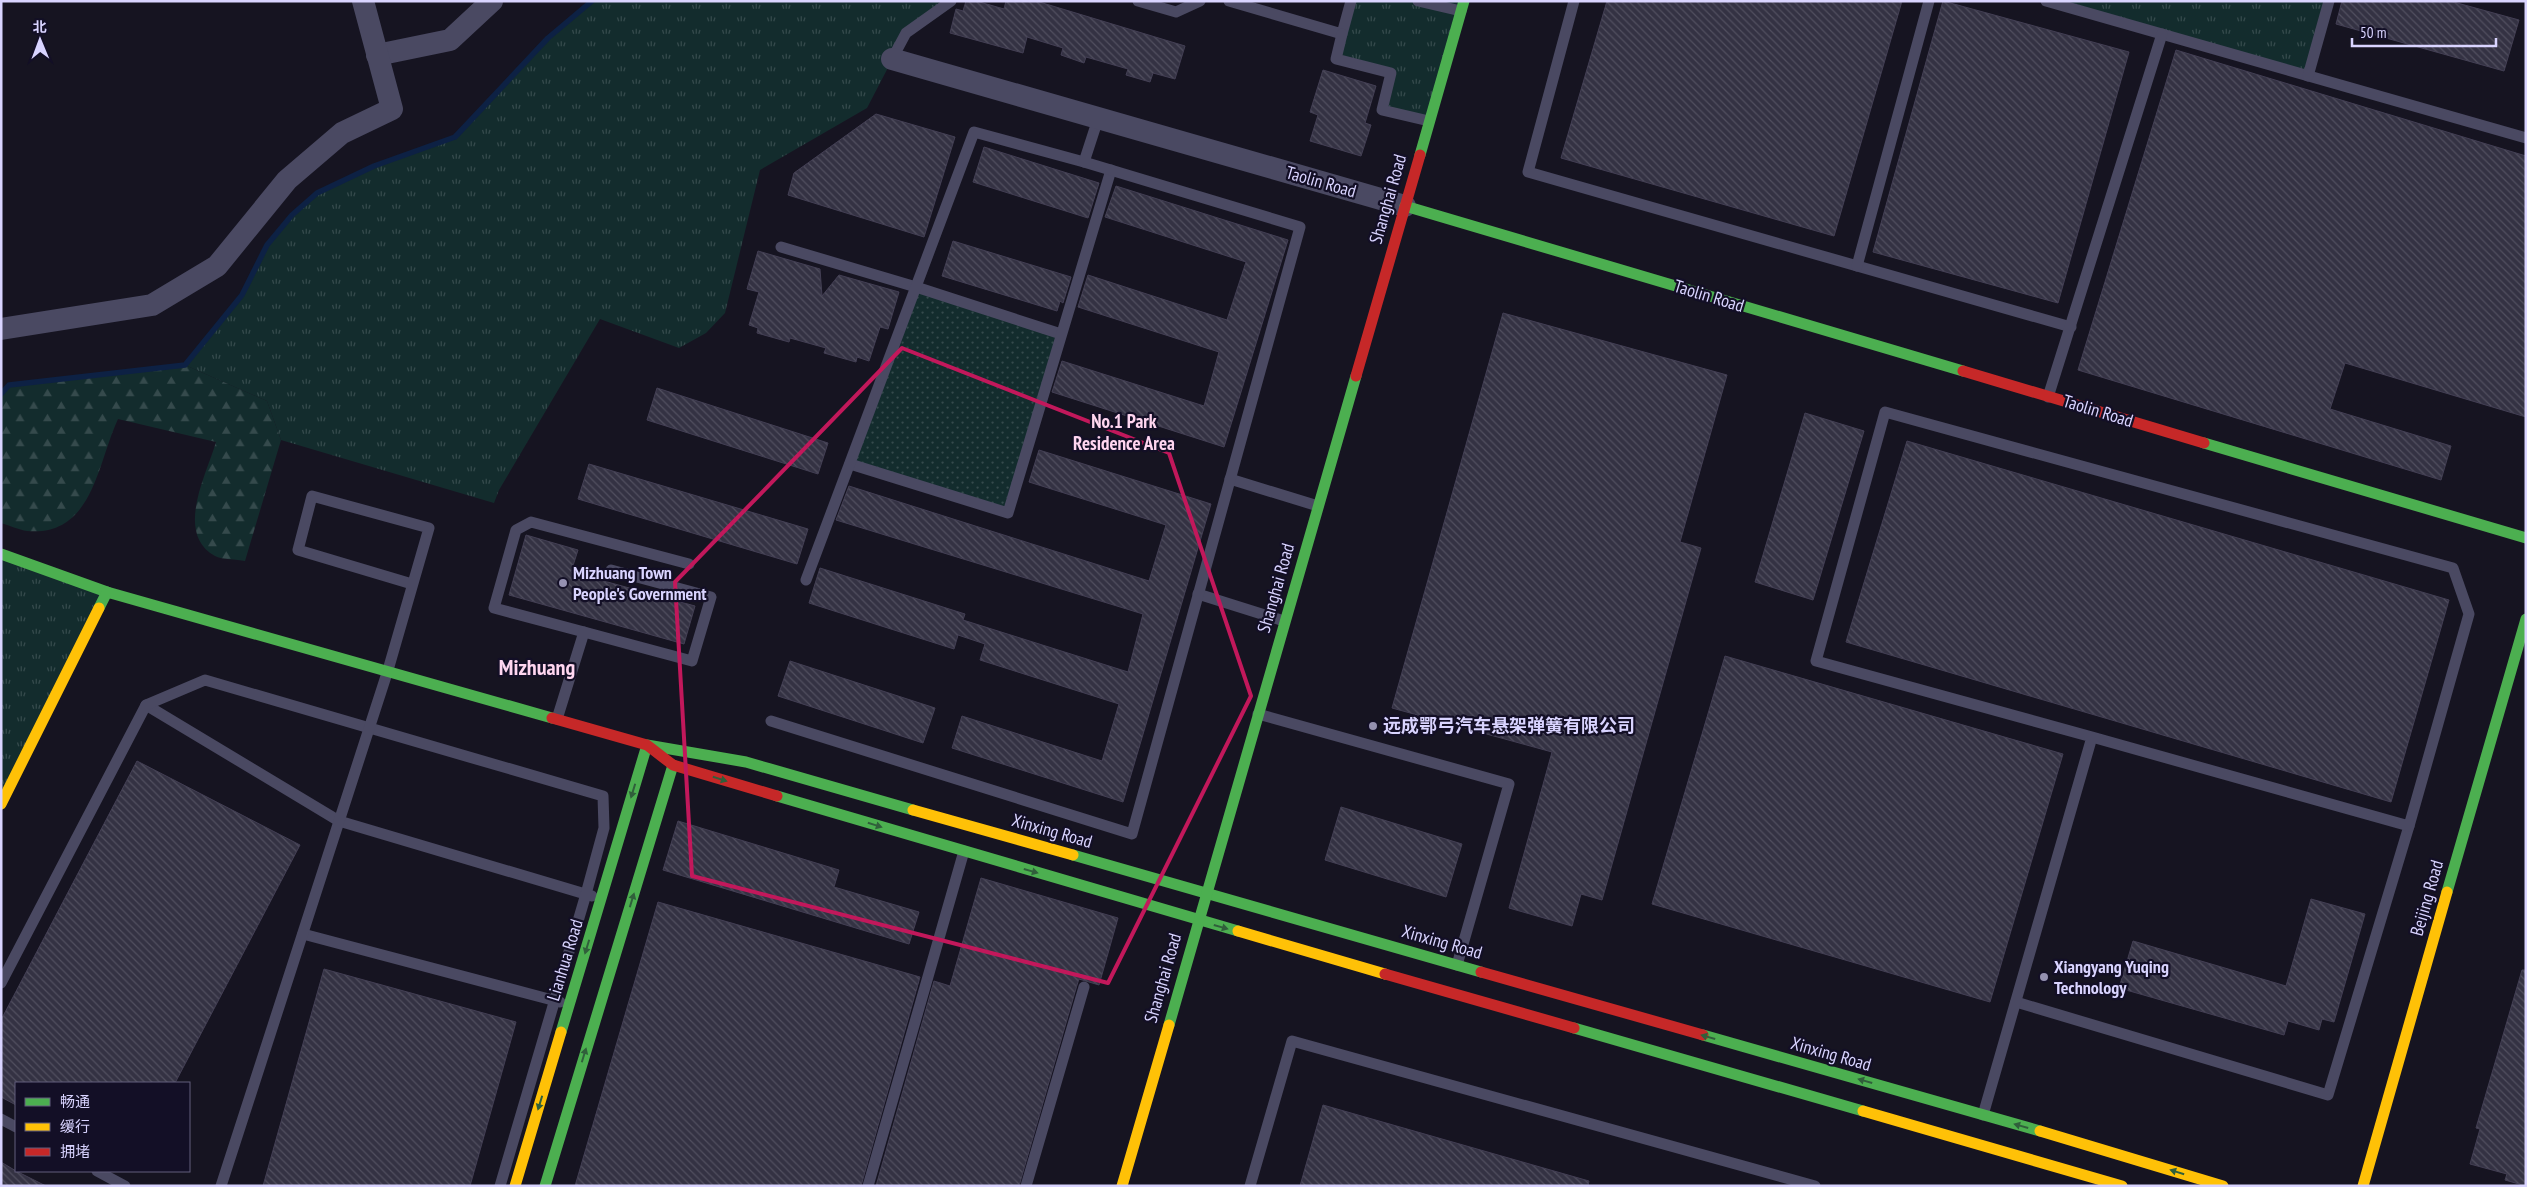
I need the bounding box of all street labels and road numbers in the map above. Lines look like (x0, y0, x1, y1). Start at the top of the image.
street label: Shanghai Road (1364, 151, 1411, 246)
street label: Taolin Road (1283, 161, 1359, 203)
street label: Taolin Road (1671, 274, 1747, 317)
street label: Taolin Road (2060, 389, 2136, 432)
street label: Shanghai Road (1252, 540, 1299, 635)
street label: Xinxing Road (1009, 808, 1095, 853)
street label: Beijing Road (2405, 857, 2448, 938)
street label: Lianhua Road (541, 916, 588, 1003)
street label: Xinxing Road (1399, 919, 1485, 964)
street label: Shanghai Road (1139, 930, 1186, 1025)
street label: Xinxing Road (1788, 1031, 1874, 1076)

